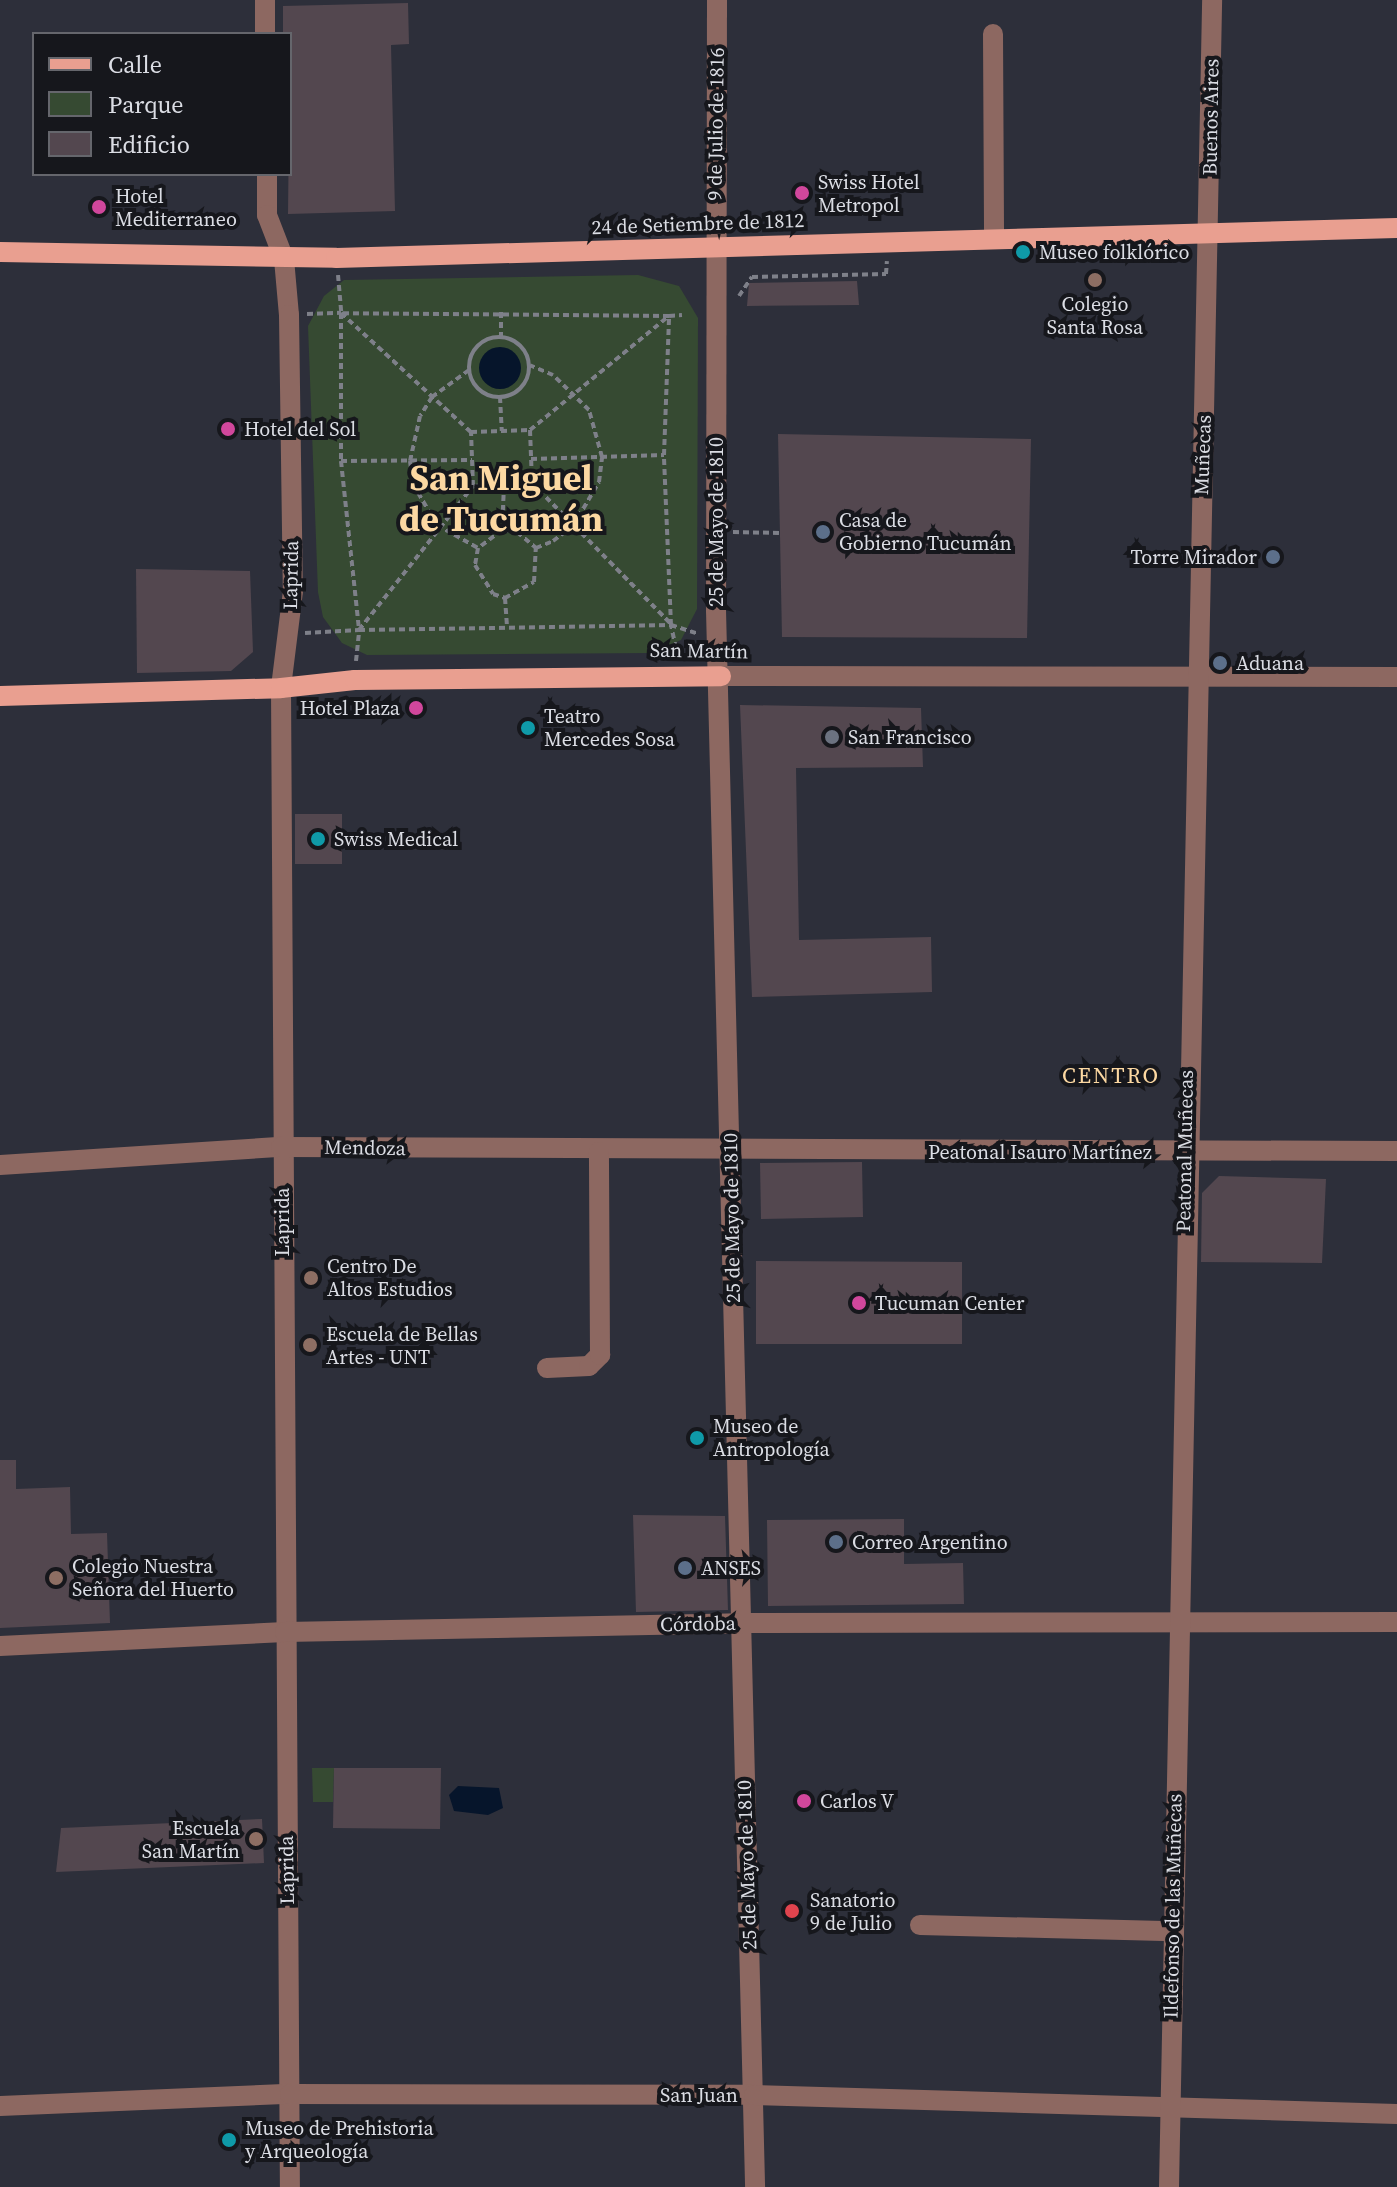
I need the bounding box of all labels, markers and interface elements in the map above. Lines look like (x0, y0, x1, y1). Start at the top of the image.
legend (32, 32, 292, 176)
street label: 9 de Julio de 1816 (703, 47, 729, 201)
text: Calle (108, 48, 162, 81)
street label: Buenos Aires (1198, 58, 1224, 176)
text: Parque (108, 88, 184, 121)
text: Edificio (108, 128, 190, 161)
place label: Swiss Hotel Metropol (818, 170, 920, 217)
place label: Hotel Mediterraneo (115, 184, 237, 231)
marker: Swiss Hotel Metropol (793, 184, 811, 202)
marker: Hotel Mediterraneo (90, 198, 108, 216)
street label: 24 de Setiembre de 1812 (591, 208, 805, 240)
place label: Museo folklórico (1039, 240, 1189, 264)
marker: Museo folklórico (1014, 243, 1032, 261)
marker: Colegio Santa Rosa (1086, 271, 1104, 289)
place label: Colegio Santa Rosa (1047, 292, 1143, 339)
street label: Muñecas (1190, 414, 1216, 496)
place label: Hotel del Sol (244, 417, 356, 441)
marker: Hotel del Sol (219, 420, 237, 438)
street label: 25 de Mayo de 1810 (704, 437, 728, 607)
district label: San Miguel de Tucumán (399, 455, 603, 540)
place label: Casa de Gobierno Tucumán (839, 508, 1012, 555)
marker: Casa de Gobierno Tucumán (814, 523, 832, 541)
street label: Laprida (278, 540, 304, 610)
place label: Torre Mirador (1131, 545, 1257, 569)
marker: Torre Mirador (1264, 548, 1282, 566)
street label: San Martín (650, 638, 748, 664)
place label: Aduana (1236, 651, 1304, 675)
marker: Aduana (1211, 654, 1229, 672)
place label: Hotel Plaza (300, 696, 400, 720)
marker: Hotel Plaza (407, 699, 425, 717)
place label: Teatro Mercedes Sosa (544, 704, 675, 751)
marker: Teatro Mercedes Sosa (519, 719, 537, 737)
place label: San Francisco (848, 725, 972, 749)
marker: San Francisco (823, 728, 841, 746)
place label: Swiss Medical (334, 827, 458, 851)
marker: Swiss Medical (309, 830, 327, 848)
district label: CENTRO (1062, 1063, 1160, 1089)
street label: Peatonal Muñecas (1172, 1070, 1198, 1232)
street label: 25 de Mayo de 1810 (719, 1133, 745, 1303)
street label: Mendoza (324, 1135, 406, 1161)
street label: Peatonal Isauro Martínez (928, 1140, 1152, 1164)
street label: Laprida (270, 1187, 294, 1257)
place label: Centro De Altos Estudios (327, 1254, 453, 1301)
marker: Centro De Altos Estudios (302, 1269, 320, 1287)
place label: Tucuman Center (875, 1291, 1024, 1315)
marker: Tucuman Center (850, 1294, 868, 1312)
place label: Escuela de Bellas Artes - UNT (326, 1322, 478, 1369)
marker: Escuela de Bellas Artes - UNT (301, 1336, 319, 1354)
place label: Museo de Antropología (713, 1414, 830, 1461)
marker: Museo de Antropología (688, 1429, 706, 1447)
place label: Correo Argentino (852, 1530, 1008, 1554)
marker: Correo Argentino (827, 1533, 845, 1551)
place label: Colegio Nuestra Señora del Huerto (72, 1554, 234, 1601)
place label: ANSES (701, 1556, 761, 1580)
marker: ANSES (676, 1559, 694, 1577)
marker: Colegio Nuestra Señora del Huerto (47, 1569, 65, 1587)
street label: Córdoba (660, 1611, 736, 1637)
street label: 25 de Mayo de 1810 (732, 1780, 762, 1950)
place label: Carlos V (820, 1789, 895, 1813)
marker: Carlos V (795, 1792, 813, 1810)
street label: Ildefonso de las Muñecas (1159, 1793, 1187, 2019)
place label: Escuela San Martín (142, 1816, 240, 1863)
marker: Escuela San Martín (247, 1830, 265, 1848)
street label: Laprida (274, 1835, 300, 1905)
place label: Sanatorio 9 de Julio (810, 1888, 895, 1935)
marker: Sanatorio 9 de Julio (781, 1900, 803, 1922)
street label: San Juan (660, 2083, 738, 2107)
place label: Museo de Prehistoria y Arqueología (245, 2116, 434, 2163)
marker: Museo de Prehistoria y Arqueología (220, 2131, 238, 2149)

